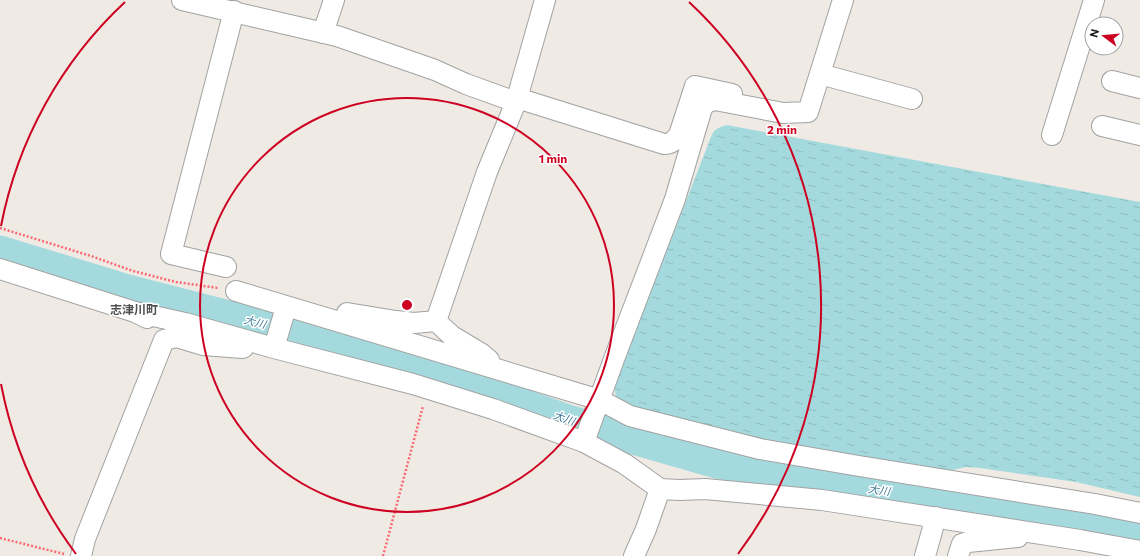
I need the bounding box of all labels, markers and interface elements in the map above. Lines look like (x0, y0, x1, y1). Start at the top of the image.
north arrow (1084, 16, 1124, 56)
text: N (1087, 27, 1101, 39)
text: 2 min (767, 122, 797, 136)
text: 1 min (539, 151, 567, 165)
centre of rings (400, 298, 414, 312)
district label: 志津川町 (110, 302, 158, 316)
water label: 大川 (243, 312, 268, 331)
water label: 大川 (552, 408, 578, 428)
water label: 大川 (867, 482, 892, 498)

